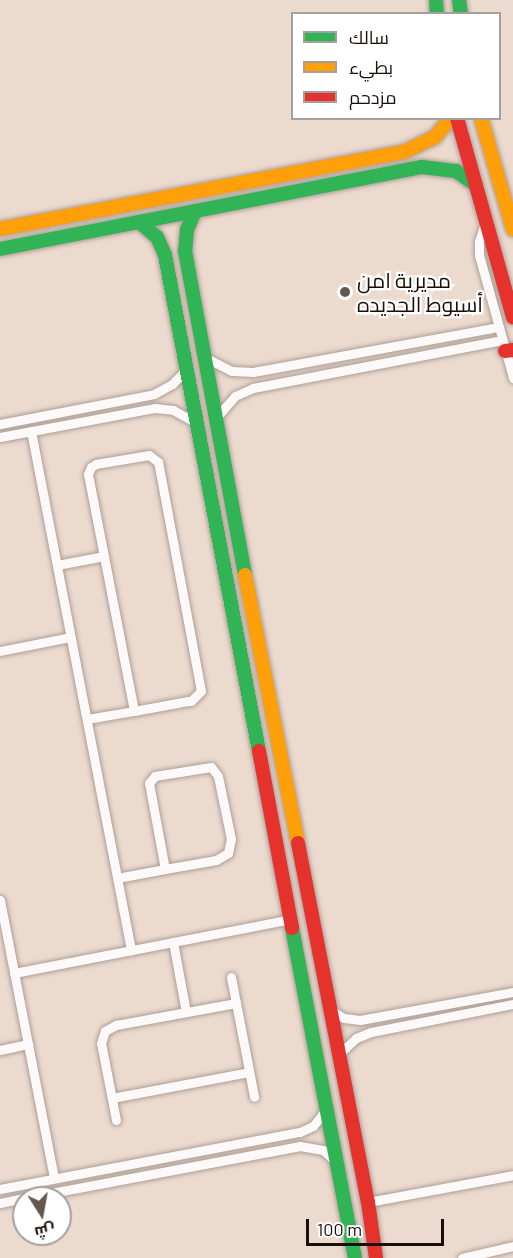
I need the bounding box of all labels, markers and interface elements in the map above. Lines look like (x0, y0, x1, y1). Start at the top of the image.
legend (291, 12, 501, 120)
text: سالك (349, 26, 389, 48)
text: بطيء (349, 56, 393, 78)
text: مزدحم (349, 86, 397, 108)
place label: مديرية امن أسيوط الجديده (357, 267, 483, 317)
marker: مديرية امن أسيوط الجديده (338, 285, 352, 299)
north arrow (12, 1186, 72, 1246)
scale bar (309, 1207, 447, 1245)
text: 100 m (317, 1218, 362, 1240)
text: ش (33, 1221, 57, 1243)

